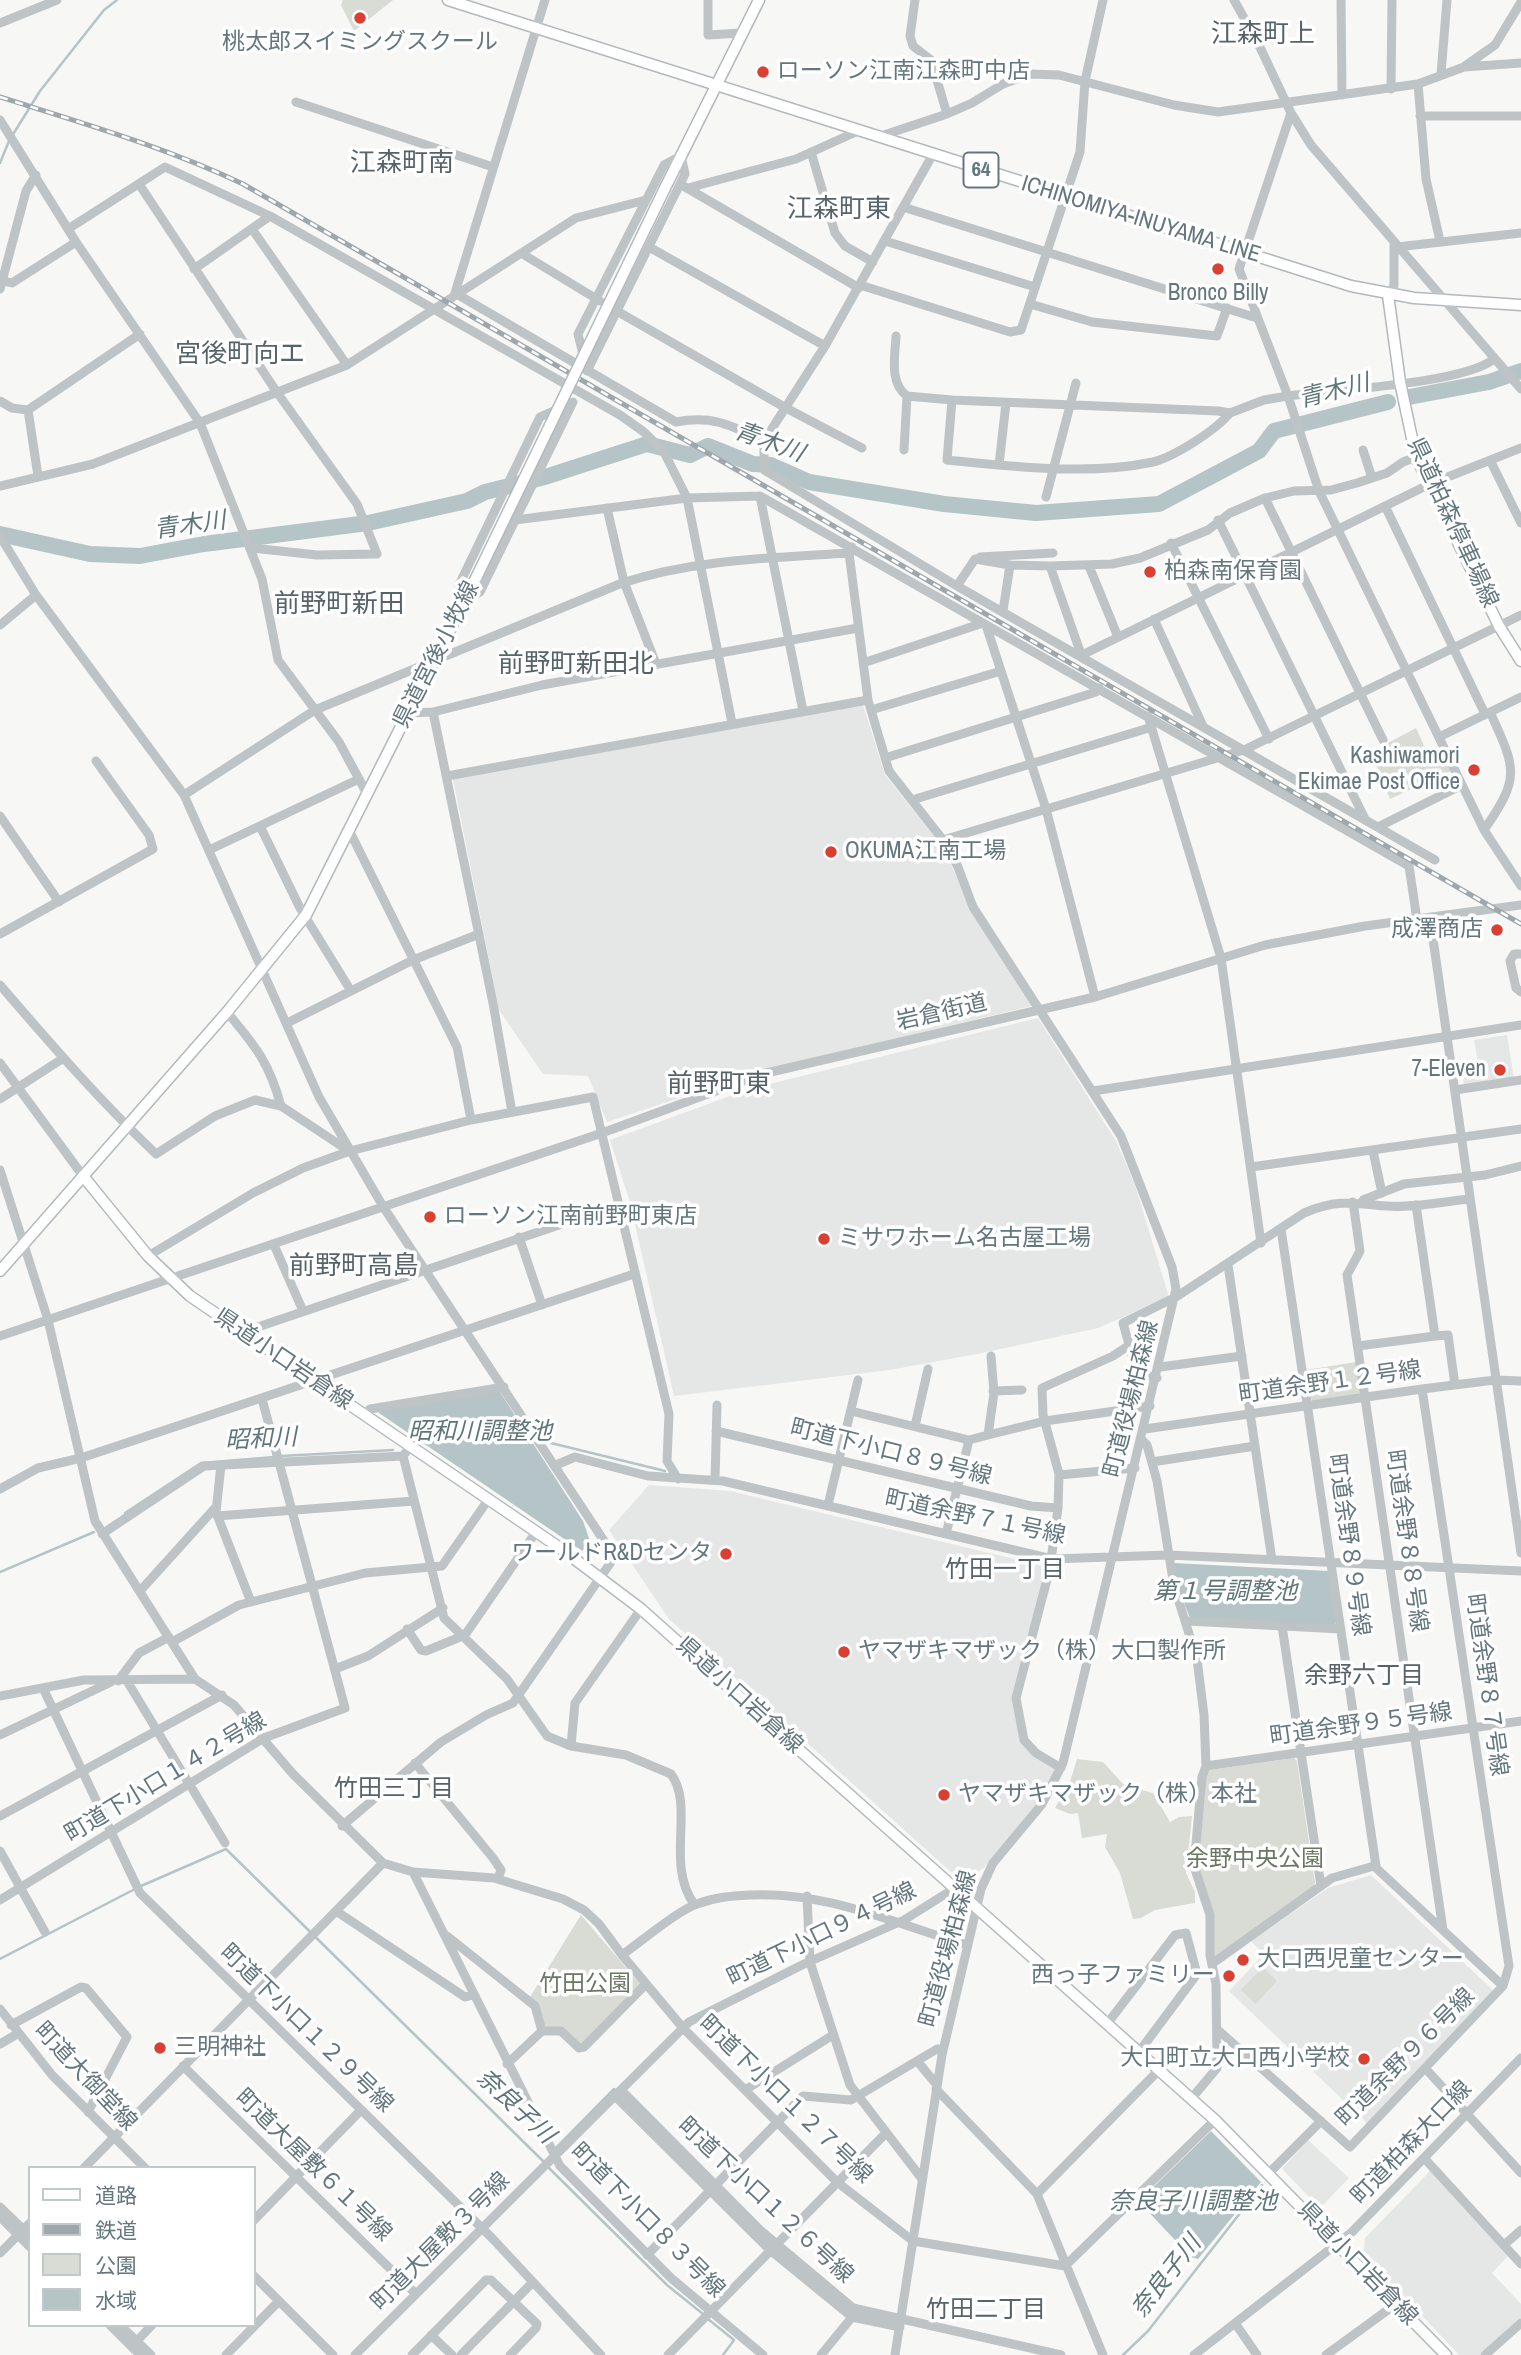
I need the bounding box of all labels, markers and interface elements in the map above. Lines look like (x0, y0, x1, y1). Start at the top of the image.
marker: 桃太郎スイミングスクール (352, 10, 368, 26)
district label: 江森町上 (1211, 19, 1315, 51)
place label: 桃太郎スイミングスクール (222, 29, 498, 57)
place label: ローソン江南江森町中店 (777, 58, 1030, 86)
marker: ローソン江南江森町中店 (755, 64, 771, 80)
district label: 江森町南 (350, 148, 454, 180)
road number: 64 (964, 152, 998, 188)
street label: ICHINOMIYA-INUYAMA LINE (1018, 170, 1264, 270)
district label: 江森町東 (787, 194, 891, 226)
marker: Bronco Billy (1210, 261, 1226, 277)
place label: Bronco Billy (1168, 280, 1268, 308)
district label: 宮後町向エ (175, 339, 305, 371)
water label: 青木川 (1296, 369, 1372, 415)
water label: 青木川 (730, 417, 808, 469)
street label: 県道柏森停車場線 (1401, 434, 1503, 612)
water label: 青木川 (152, 507, 228, 545)
place label: 柏森南保育園 (1164, 558, 1302, 586)
marker: 柏森南保育園 (1142, 564, 1158, 580)
street label: 県道宮後小牧線 (388, 577, 486, 733)
district label: 前野町新田 (274, 589, 404, 621)
district label: 前野町新田北 (498, 649, 654, 681)
place label: Kashiwamori Ekimae Post Office (1298, 743, 1460, 797)
marker: Kashiwamori Ekimae Post Office (1466, 762, 1482, 778)
place label: OKUMA江南工場 (845, 838, 1006, 866)
marker: OKUMA江南工場 (823, 844, 839, 860)
place label: 成澤商店 (1391, 916, 1483, 944)
marker: 成澤商店 (1489, 922, 1505, 938)
street label: 岩倉街道 (894, 989, 990, 1037)
place label: 7-Eleven (1412, 1056, 1486, 1084)
marker: 7-Eleven (1492, 1062, 1508, 1078)
district label: 前野町東 (667, 1069, 771, 1101)
place label: ローソン江南前野町東店 (444, 1203, 697, 1231)
marker: ローソン江南前野町東店 (422, 1209, 438, 1225)
place label: ミサワホーム名古屋工場 (838, 1225, 1091, 1253)
marker: ミサワホーム名古屋工場 (816, 1231, 832, 1247)
district label: 前野町高島 (289, 1251, 419, 1283)
street label: 県道小口岩倉線 (209, 1304, 357, 1416)
street label: 町道役場柏森線 (1099, 1318, 1165, 1480)
street label: 町道余野１２号線 (1237, 1357, 1423, 1409)
street label: 町道下小口８９号線 (787, 1415, 995, 1491)
water label: 昭和川調整池 (408, 1419, 552, 1447)
water label: 昭和川 (224, 1424, 298, 1456)
street label: 町道余野８８号線 (1380, 1448, 1432, 1634)
street label: 町道余野８９号線 (1322, 1452, 1374, 1638)
street label: 町道余野７１号線 (882, 1485, 1068, 1551)
place label: ワールドR&Dセンタ (511, 1540, 712, 1568)
marker: ワールドR&Dセンタ (718, 1546, 734, 1562)
district label: 竹田一丁目 (945, 1557, 1065, 1585)
water label: 第１号調整池 (1153, 1579, 1297, 1607)
street label: 町道余野８７号線 (1460, 1592, 1512, 1778)
street label: 県道小口岩倉線 (670, 1632, 808, 1760)
place label: ヤマザキマザック（株）大口製作所 (858, 1638, 1226, 1666)
marker: ヤマザキマザック（株）大口製作所 (836, 1644, 852, 1660)
district label: 余野六丁目 (1304, 1663, 1424, 1691)
street label: 町道余野９５号線 (1268, 1699, 1454, 1751)
street label: 町道下小口１４２号線 (60, 1707, 272, 1849)
district label: 竹田三丁目 (334, 1776, 454, 1804)
place label: ヤマザキマザック（株）本社 (958, 1781, 1257, 1809)
marker: ヤマザキマザック（株）本社 (936, 1787, 952, 1803)
park label: 余野中央公園 (1186, 1846, 1324, 1874)
street label: 町道役場柏森線 (915, 1868, 983, 2030)
street label: 町道下小口９４号線 (723, 1877, 921, 1993)
street label: 町道下小口１２９号線 (214, 1939, 398, 2119)
place label: 大口西児童センター (1257, 1946, 1464, 1974)
marker: 大口西児童センター (1235, 1952, 1251, 1968)
place label: 西っ子ファミリー (1031, 1962, 1215, 1990)
marker: 西っ子ファミリー (1221, 1968, 1237, 1984)
park label: 竹田公園 (539, 1971, 631, 1999)
street label: 町道余野９６号線 (1331, 1983, 1481, 2133)
street label: 町道下小口１２７号線 (693, 2010, 877, 2190)
street label: 町道大御堂線 (28, 2017, 142, 2137)
place label: 三明神社 (174, 2034, 266, 2062)
marker: 三明神社 (152, 2040, 168, 2056)
place label: 大口町立大口西小学校 (1120, 2045, 1350, 2073)
marker: 大口町立大口西小学校 (1356, 2051, 1372, 2067)
water label: 奈良子川 (470, 2064, 560, 2150)
street label: 町道柏森大口線 (1346, 2076, 1478, 2210)
street label: 町道大屋敷６１号線 (229, 2084, 397, 2248)
street label: 町道下小口１２６号線 (671, 2112, 859, 2290)
street label: 町道下小口８３号線 (564, 2138, 730, 2304)
legend (28, 2166, 256, 2327)
street label: 町道大屋敷３号線 (366, 2167, 516, 2317)
text: 道路 (95, 2181, 137, 2210)
water label: 奈良子川調整池 (1109, 2189, 1277, 2217)
street label: 県道小口岩倉線 (1291, 2197, 1423, 2331)
text: 鉄道 (95, 2216, 137, 2245)
water label: 奈良子川 (1126, 2230, 1208, 2324)
text: 公園 (95, 2251, 137, 2280)
text: 水域 (95, 2286, 137, 2315)
district label: 竹田二丁目 (926, 2297, 1046, 2325)

